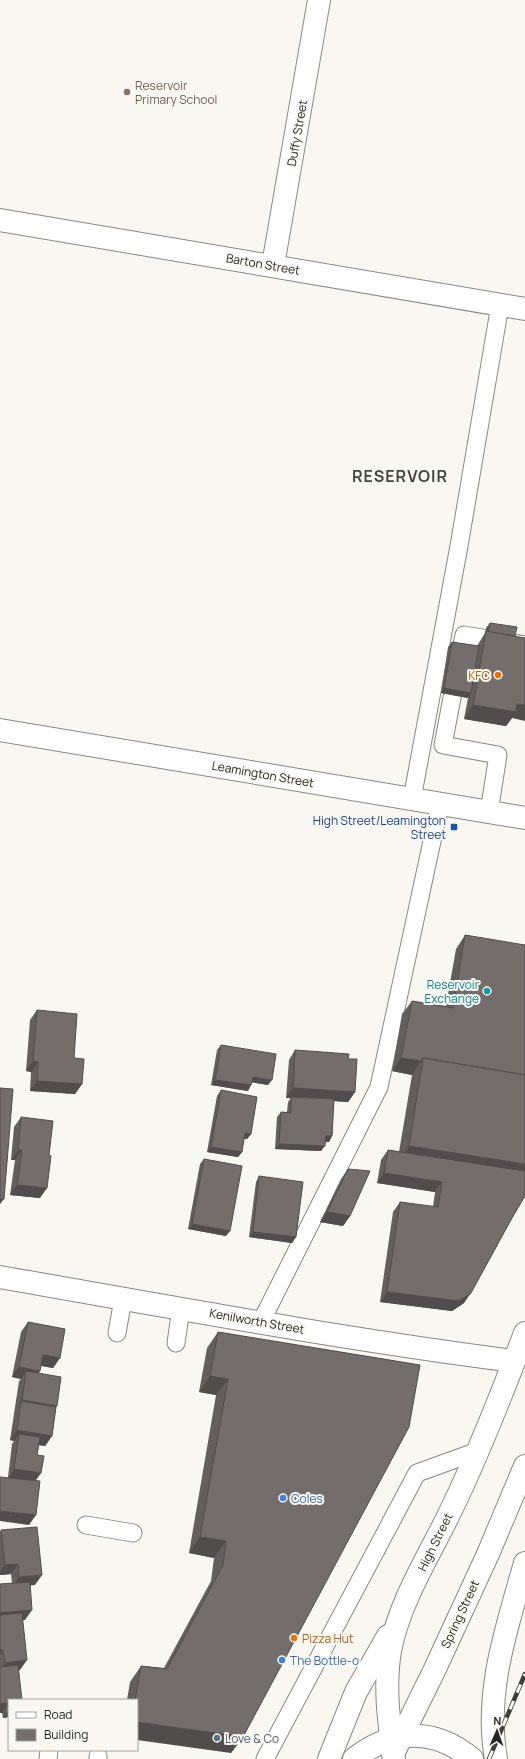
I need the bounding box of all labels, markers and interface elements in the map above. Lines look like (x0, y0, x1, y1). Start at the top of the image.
place label: Reservoir Primary School (135, 77, 217, 108)
marker: Reservoir Primary School (122, 87, 132, 97)
street label: Duffy Street (283, 98, 311, 168)
street label: Barton Street (225, 249, 301, 279)
district label: RESERVOIR (352, 465, 448, 487)
place label: KFC (468, 667, 490, 684)
marker: KFC (493, 670, 503, 680)
street label: Leamington Street (211, 757, 316, 791)
place label: High Street/Leamington Street (313, 812, 446, 843)
marker: High Street/Leamington Street (449, 822, 459, 832)
place label: Reservoir Exchange (424, 976, 480, 1007)
marker: Reservoir Exchange (482, 986, 492, 996)
street label: Kenilworth Street (208, 1304, 306, 1338)
place label: Coles (291, 1490, 323, 1507)
marker: Coles (278, 1493, 288, 1503)
street label: High Street (414, 1510, 457, 1574)
street label: Spring Street (437, 1577, 483, 1651)
place label: Pizza Hut (302, 1630, 354, 1647)
marker: Pizza Hut (289, 1633, 299, 1643)
place label: The Bottle-o (290, 1652, 359, 1669)
marker: The Bottle-o (277, 1655, 287, 1665)
legend (8, 1699, 138, 1751)
text: Road (44, 1706, 72, 1723)
north arrow (477, 1711, 517, 1751)
text: N (493, 1713, 502, 1728)
text: Building (44, 1726, 88, 1743)
place label: Love & Co (225, 1730, 279, 1747)
marker: Love & Co (212, 1733, 222, 1743)

